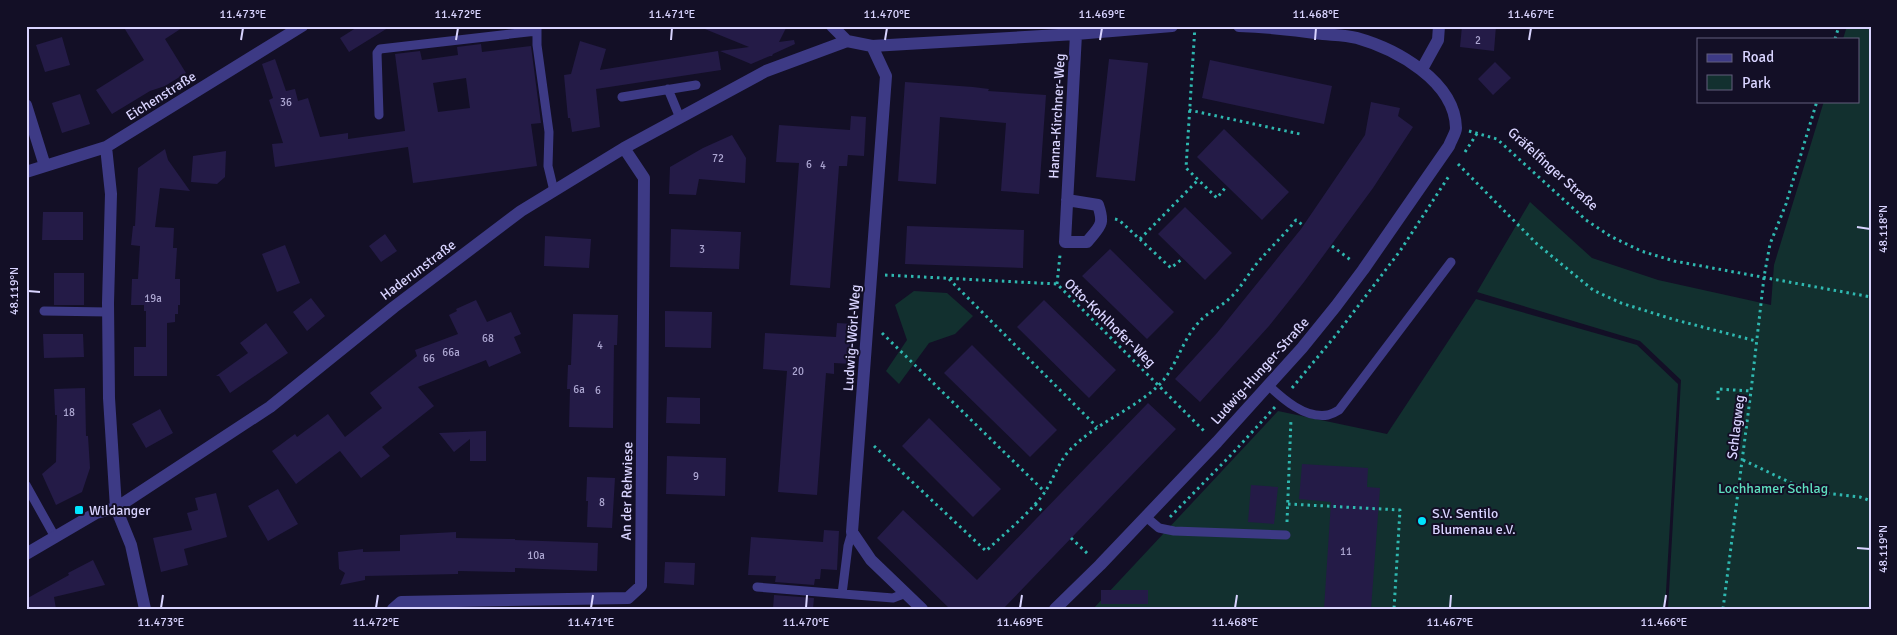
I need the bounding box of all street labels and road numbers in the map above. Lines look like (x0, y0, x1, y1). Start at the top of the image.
street label: Hanna-Kirchner-Weg (1045, 53, 1069, 179)
street label: Eichenstraße (123, 68, 199, 124)
street label: Gräfelfinger Straße (1504, 124, 1602, 214)
street label: Haderunstraße (377, 236, 459, 304)
street label: Otto-Kohlhofer-Weg (1061, 275, 1159, 371)
street label: Ludwig-Wörl-Weg (840, 284, 864, 392)
street label: Ludwig-Hunger-Straße (1207, 314, 1313, 428)
street label: Schlagweg (1724, 394, 1748, 460)
street label: An der Rehwiese (618, 441, 636, 541)

